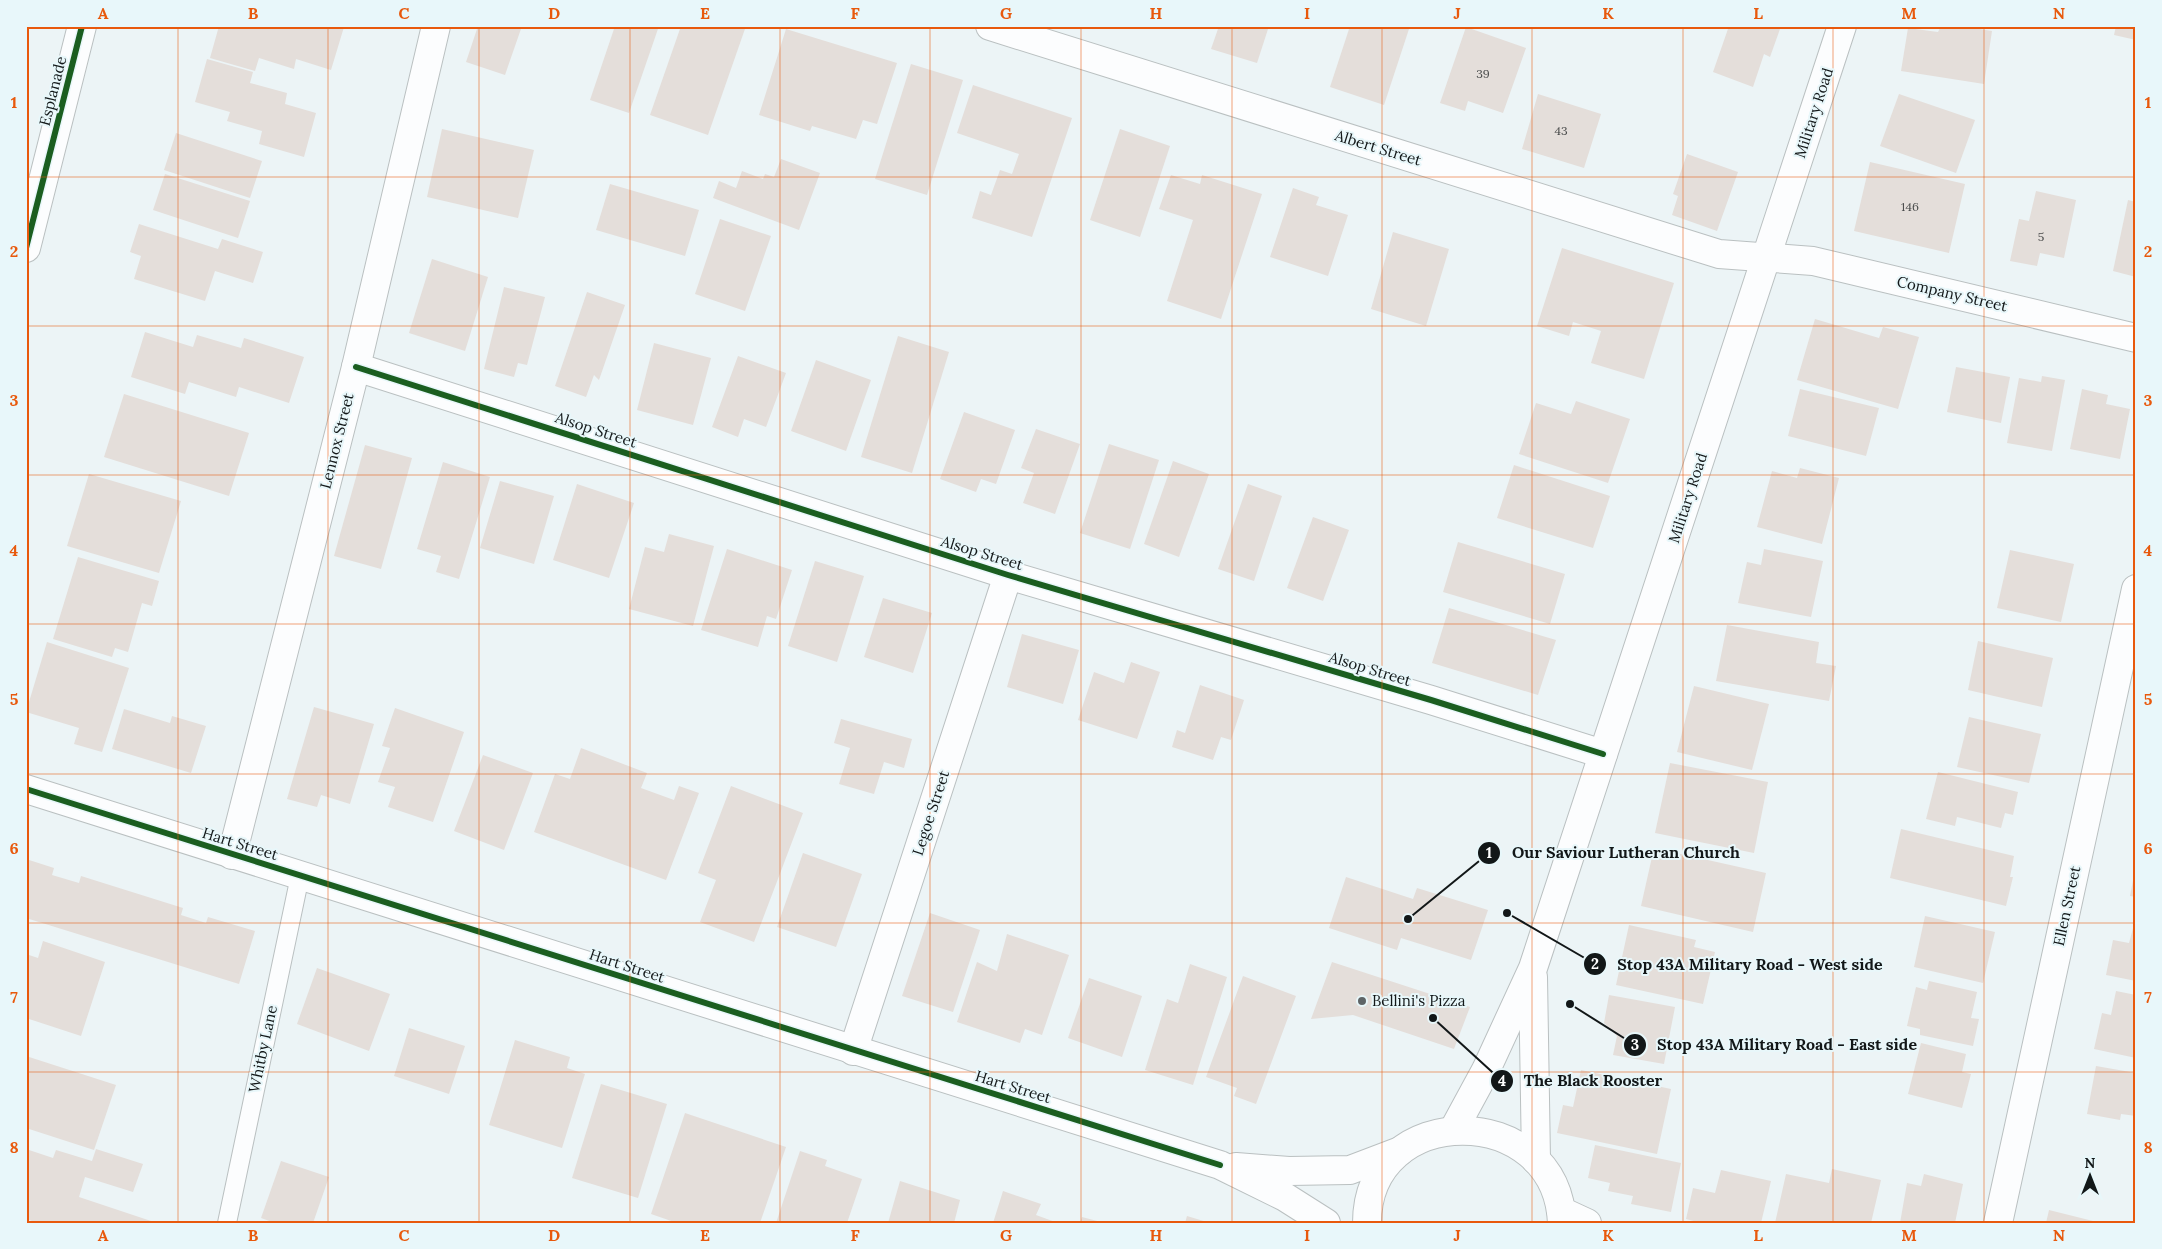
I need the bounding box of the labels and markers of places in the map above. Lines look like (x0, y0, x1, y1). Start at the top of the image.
callout: Our Saviour Lutheran Church (1477, 837, 1750, 868)
callout: Stop 43A Military Road - West side (1583, 949, 1893, 980)
place label: Bellini's Pizza (1372, 991, 1466, 1010)
marker: Bellini's Pizza (1356, 995, 1368, 1007)
callout: Stop 43A Military Road - East side (1622, 1029, 1927, 1060)
callout: The Black Rooster (1489, 1065, 1673, 1096)

